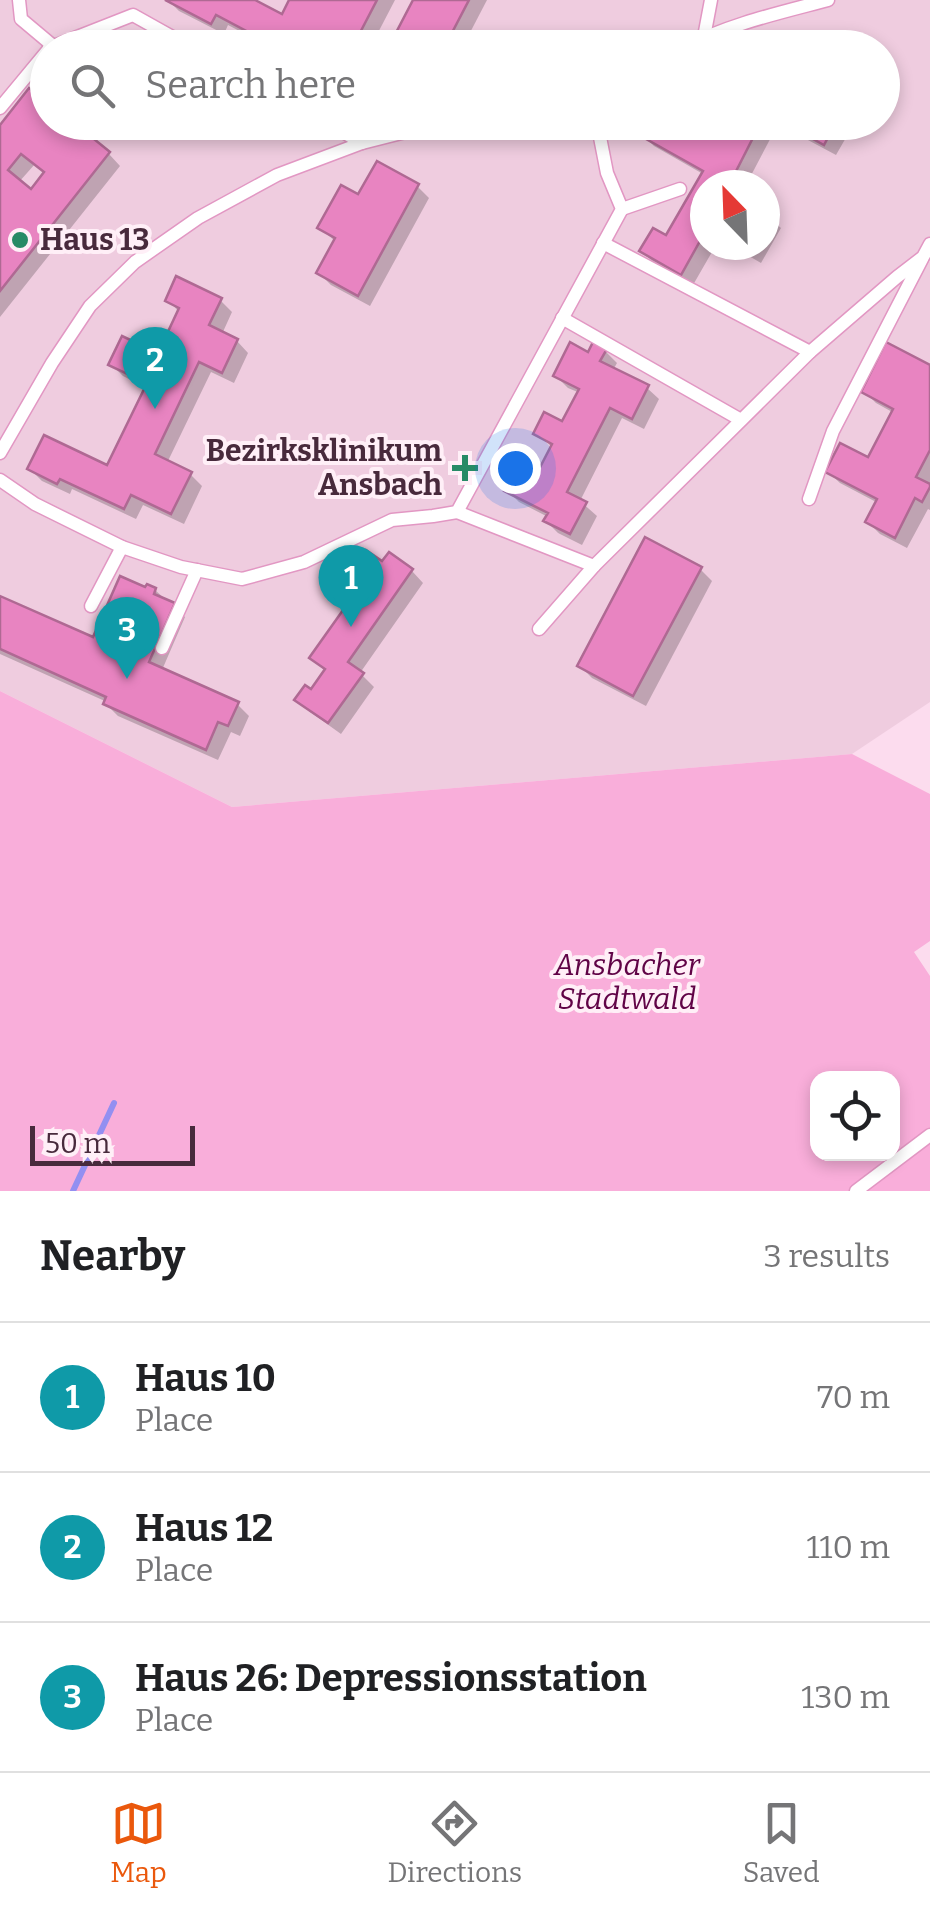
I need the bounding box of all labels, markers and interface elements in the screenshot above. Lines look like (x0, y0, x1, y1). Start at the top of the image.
search box (30, 30, 900, 140)
icon: search (65, 58, 120, 113)
text: Search here (145, 62, 356, 108)
north arrow (690, 170, 780, 260)
place label: Haus 13 (40, 222, 149, 258)
marker: Haus 13 (9, 229, 31, 251)
pin: 2 (122, 326, 188, 409)
place label: Bezirksklinikum Ansbach (206, 433, 442, 503)
your location (490, 443, 541, 494)
marker: Bezirksklinikum Ansbach (452, 455, 478, 481)
pin: 1 (318, 544, 384, 627)
pin: 3 (94, 596, 160, 679)
park label: Ansbacher Stadtwald (552, 947, 702, 1017)
map controls (810, 1071, 900, 1161)
button: locate (810, 1071, 900, 1161)
scale bar (30, 1121, 195, 1166)
text: 50 m (45, 1127, 110, 1160)
text: Nearby (40, 1231, 185, 1281)
text: 3 results (764, 1237, 890, 1275)
text: Haus 10 (135, 1355, 276, 1401)
text: 1 (66, 1378, 79, 1416)
text: 70 m (817, 1378, 890, 1416)
text: Place (135, 1401, 213, 1439)
text: Haus 12 (135, 1505, 273, 1551)
text: 2 (63, 1528, 82, 1566)
text: 110 m (807, 1528, 890, 1566)
text: Place (135, 1551, 213, 1589)
text: Haus 26: Depressionsstation (135, 1655, 647, 1701)
text: 3 (63, 1678, 82, 1716)
text: 130 m (801, 1678, 890, 1716)
text: Place (135, 1701, 213, 1739)
tab: Map (110, 1796, 167, 1889)
tab: Directions (387, 1796, 522, 1889)
tab: Saved (743, 1796, 820, 1889)

